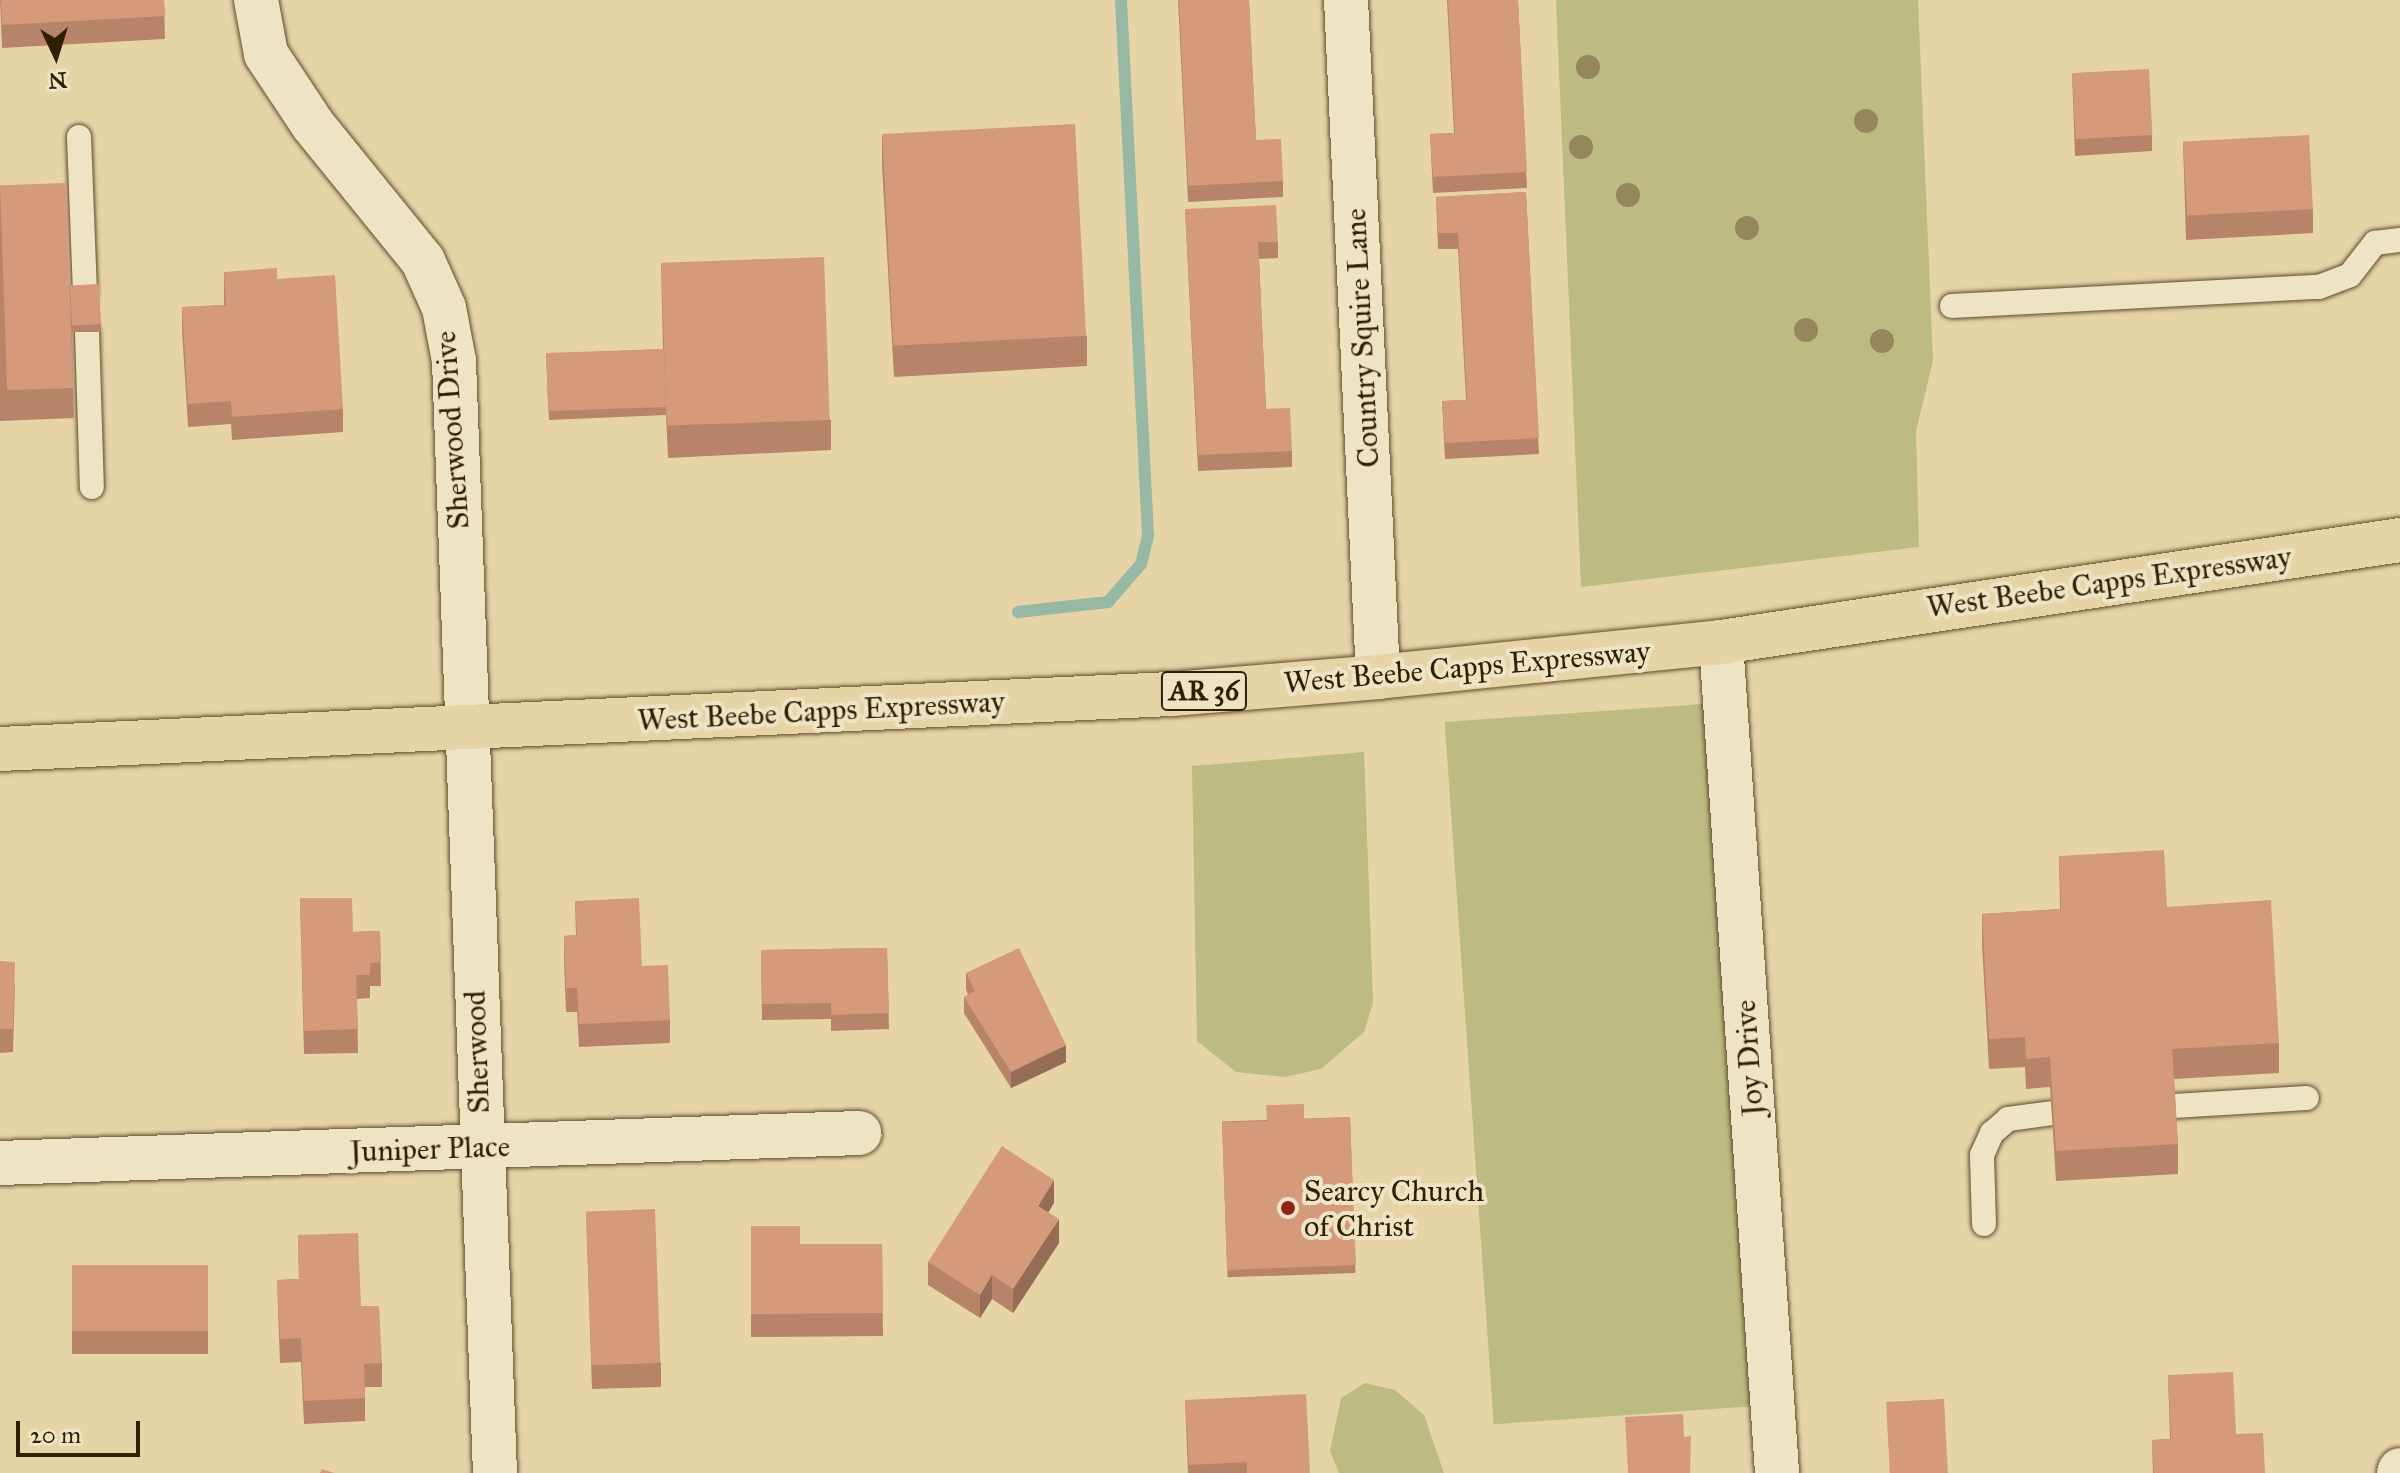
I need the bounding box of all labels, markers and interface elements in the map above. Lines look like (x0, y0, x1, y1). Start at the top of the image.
north arrow (16, 16, 96, 96)
text: N (47, 66, 68, 95)
street label: Country Squire Lane (1337, 207, 1387, 469)
street label: Sherwood Drive (427, 330, 477, 530)
street label: West Beebe Capps Expressway (1924, 539, 2294, 625)
street label: West Beebe Capps Expressway (1282, 633, 1652, 701)
road number: AR 36 (1160, 667, 1248, 715)
street label: West Beebe Capps Expressway (636, 683, 1006, 739)
street label: Sherwood (457, 990, 497, 1114)
street label: Joy Drive (1727, 999, 1771, 1117)
street label: Juniper Place (349, 1128, 511, 1170)
place label: Searcy Church of Christ (1304, 1173, 1484, 1244)
marker: Searcy Church of Christ (1279, 1199, 1297, 1217)
scale bar (20, 1405, 144, 1455)
text: 20 m (30, 1420, 81, 1450)

